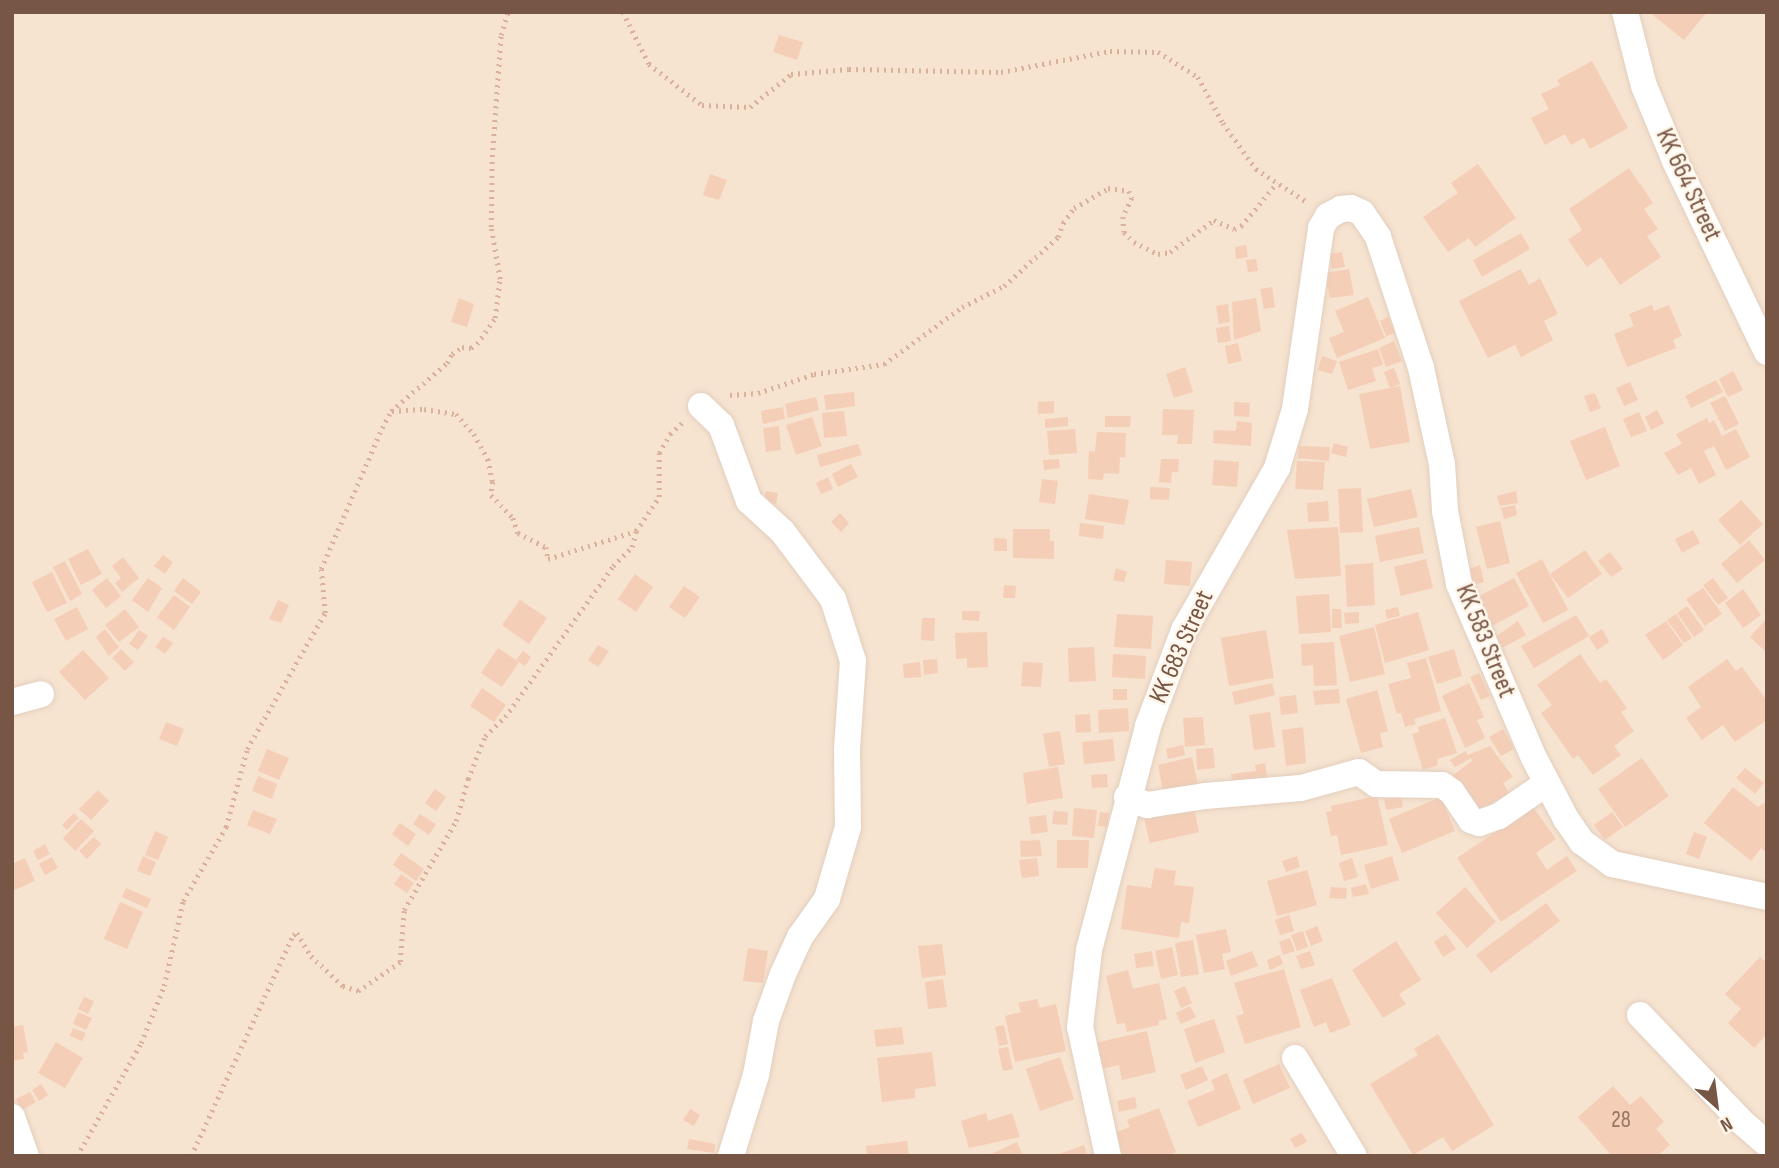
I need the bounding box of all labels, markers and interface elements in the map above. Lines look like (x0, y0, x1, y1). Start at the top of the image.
street label: KK 664 Street (1648, 124, 1728, 246)
street label: KK 583 Street (1448, 580, 1522, 702)
street label: KK 683 Street (1143, 586, 1221, 708)
north arrow (1681, 1070, 1751, 1140)
house number: 28 (1611, 1106, 1631, 1134)
text: N (1716, 1111, 1736, 1137)

